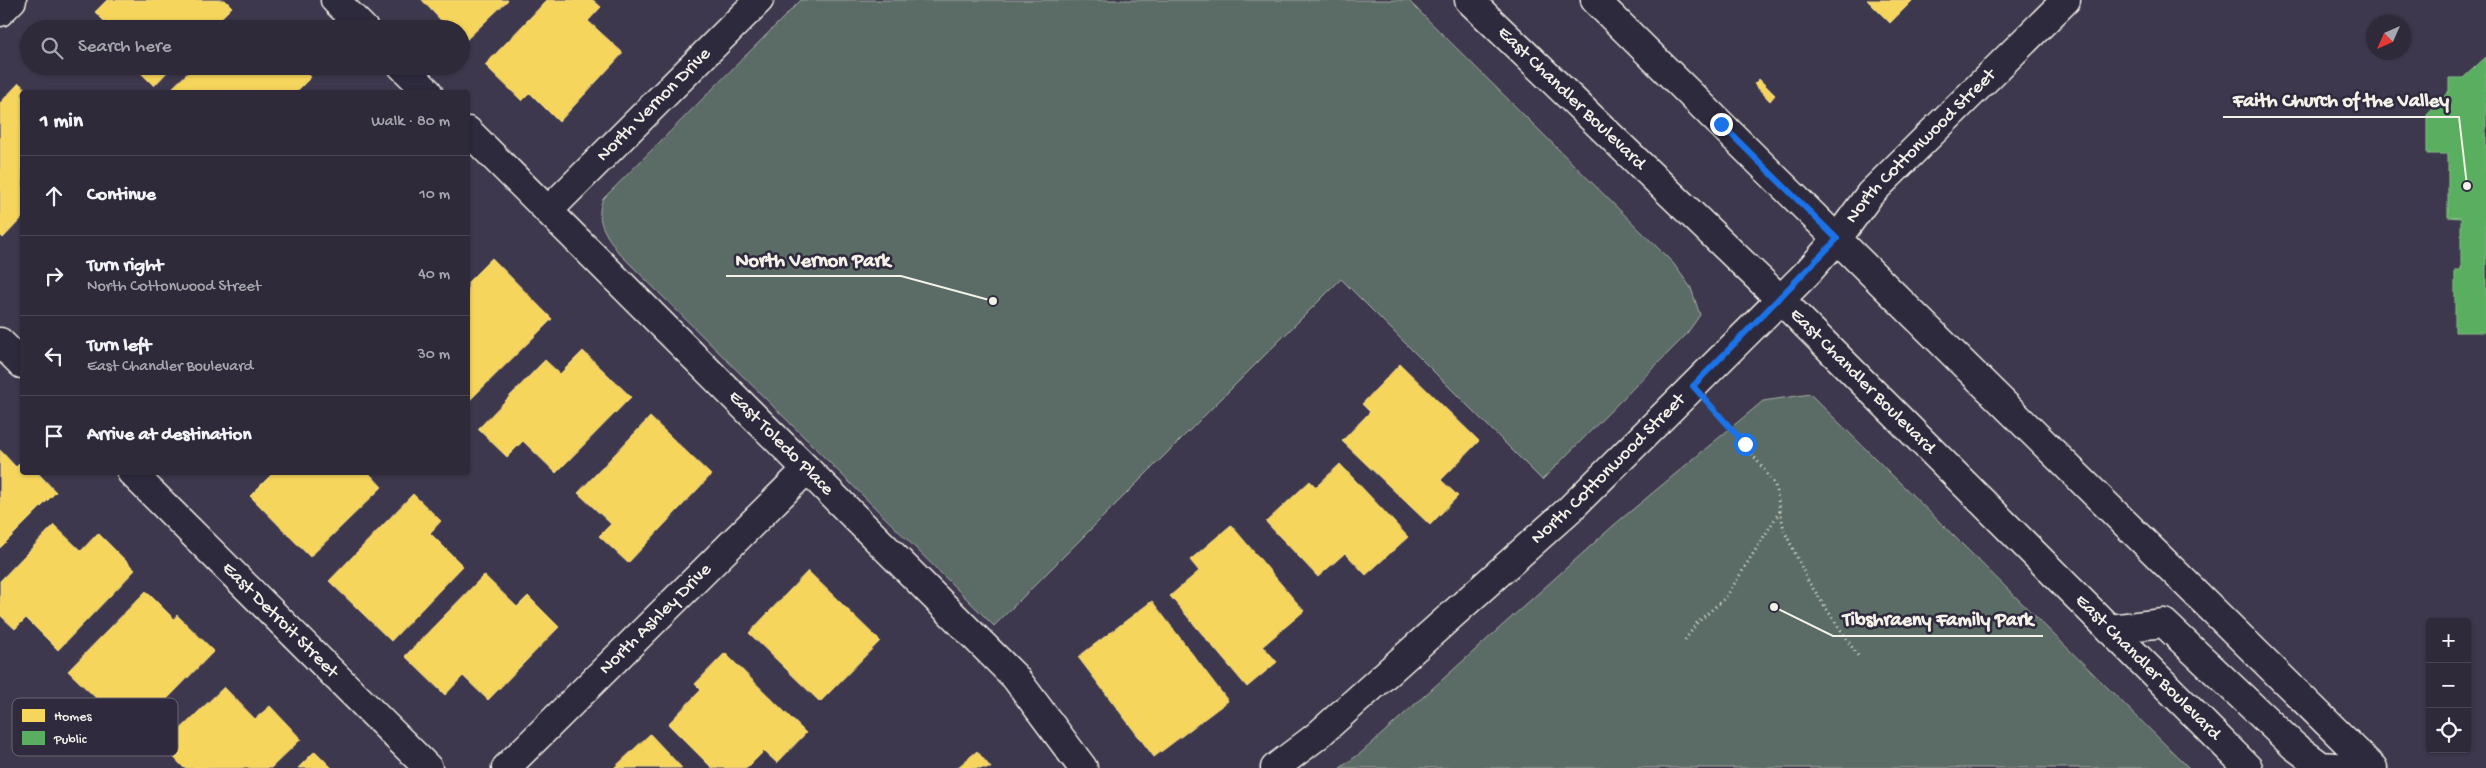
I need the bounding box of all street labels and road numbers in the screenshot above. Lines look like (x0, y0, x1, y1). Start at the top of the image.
street label: East Chandler Boulevard (1492, 22, 1652, 176)
street label: North Vernon Drive (592, 43, 716, 167)
street label: North Cottonwood Street (1841, 62, 2003, 228)
street label: East Chandler Boulevard (1784, 303, 1942, 461)
street label: East Toledo Place (723, 386, 839, 501)
street label: North Cottonwood Street (1526, 387, 1692, 550)
street label: East Detroit Street (217, 557, 344, 685)
street label: North Ashley Drive (595, 558, 717, 680)
street label: East Chandler Boulevard (2070, 589, 2227, 747)

